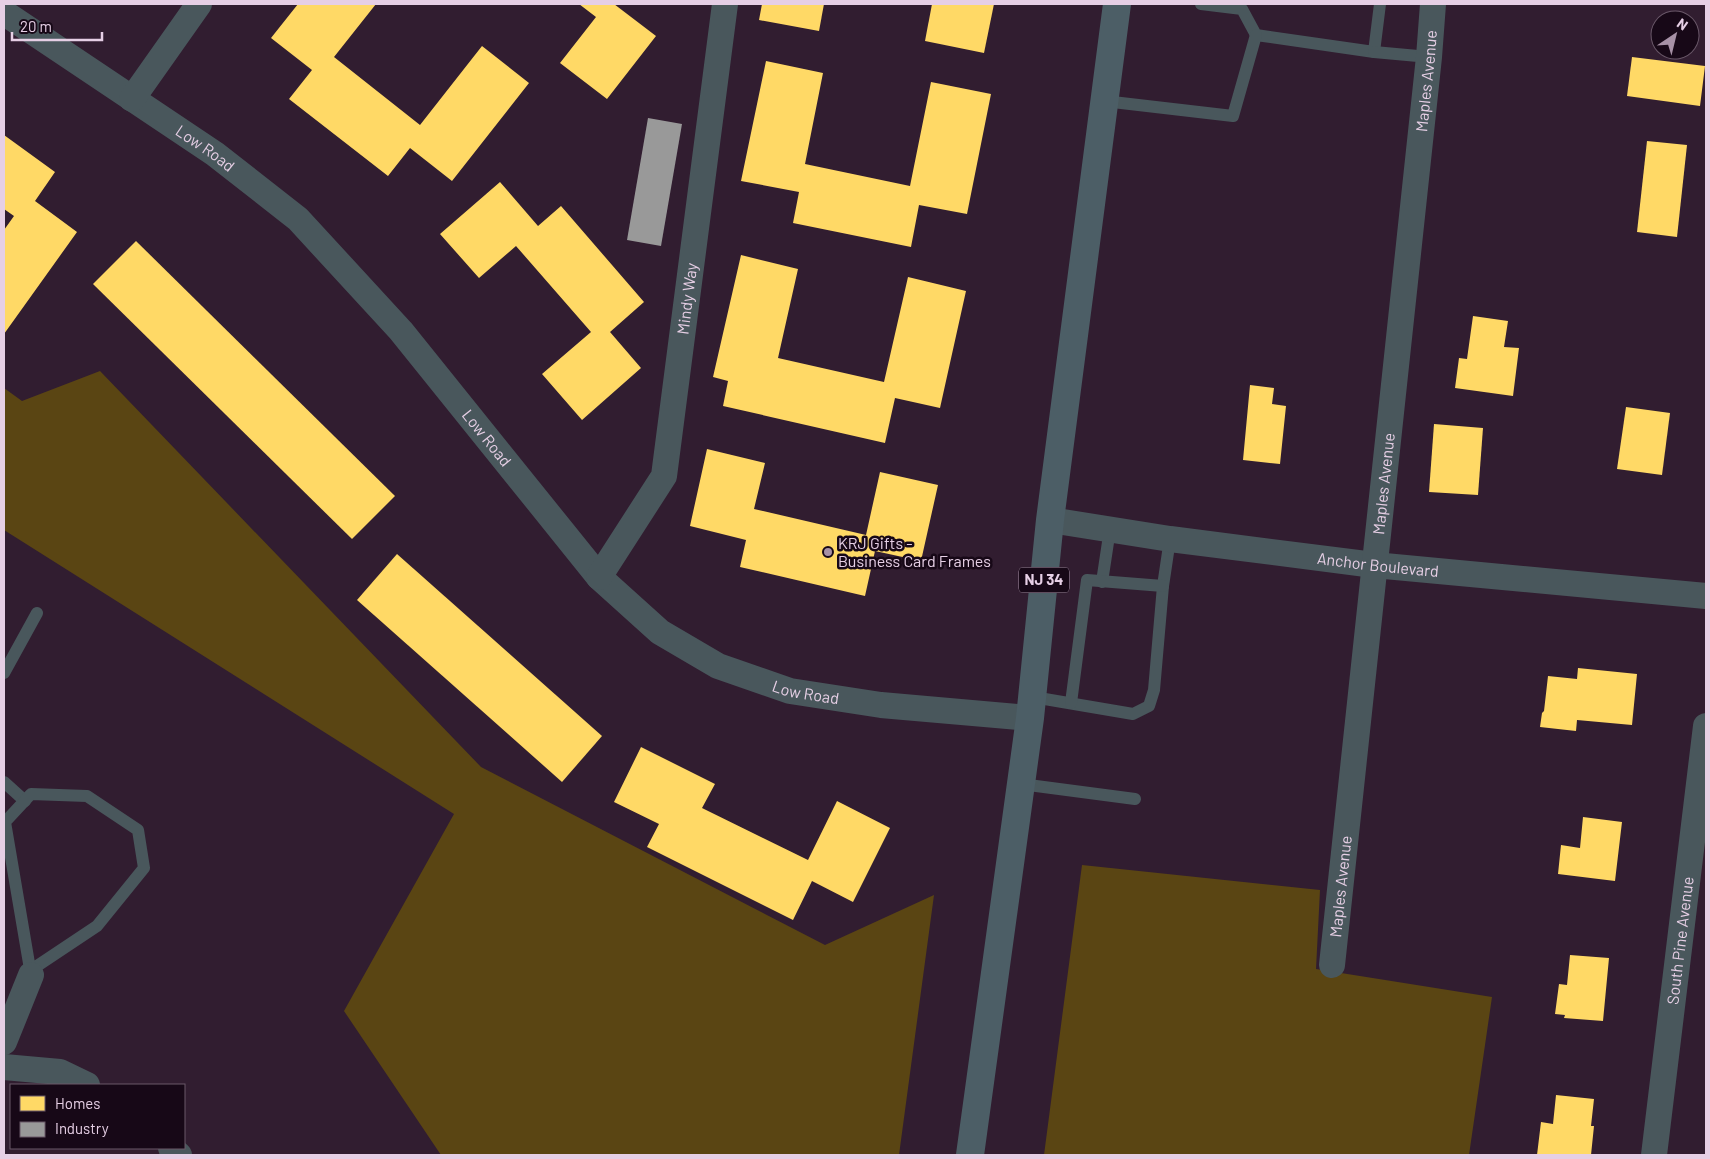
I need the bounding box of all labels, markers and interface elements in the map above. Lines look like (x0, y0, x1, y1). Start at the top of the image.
scale bar (12, 10, 102, 42)
north arrow (1650, 10, 1700, 60)
text: N (1674, 14, 1691, 34)
text: 20 m (20, 17, 52, 35)
street label: Maples Avenue (1411, 29, 1440, 133)
street label: Low Road (172, 121, 239, 175)
street label: Mindy Way (672, 261, 701, 336)
street label: Low Road (459, 405, 516, 470)
street label: Maples Avenue (1368, 432, 1398, 536)
place label: KRJ Gifts - Business Card Frames (838, 533, 991, 570)
marker: KRJ Gifts - Business Card Frames (822, 546, 834, 558)
street label: Anchor Boulevard (1316, 548, 1440, 580)
road number: NJ 34 (1019, 568, 1069, 592)
street label: Low Road (770, 676, 840, 707)
street label: Maples Avenue (1325, 835, 1355, 938)
street label: South Pine Avenue (1662, 875, 1697, 1006)
legend (10, 1084, 185, 1149)
text: Homes (55, 1094, 100, 1112)
text: Industry (55, 1119, 109, 1137)

